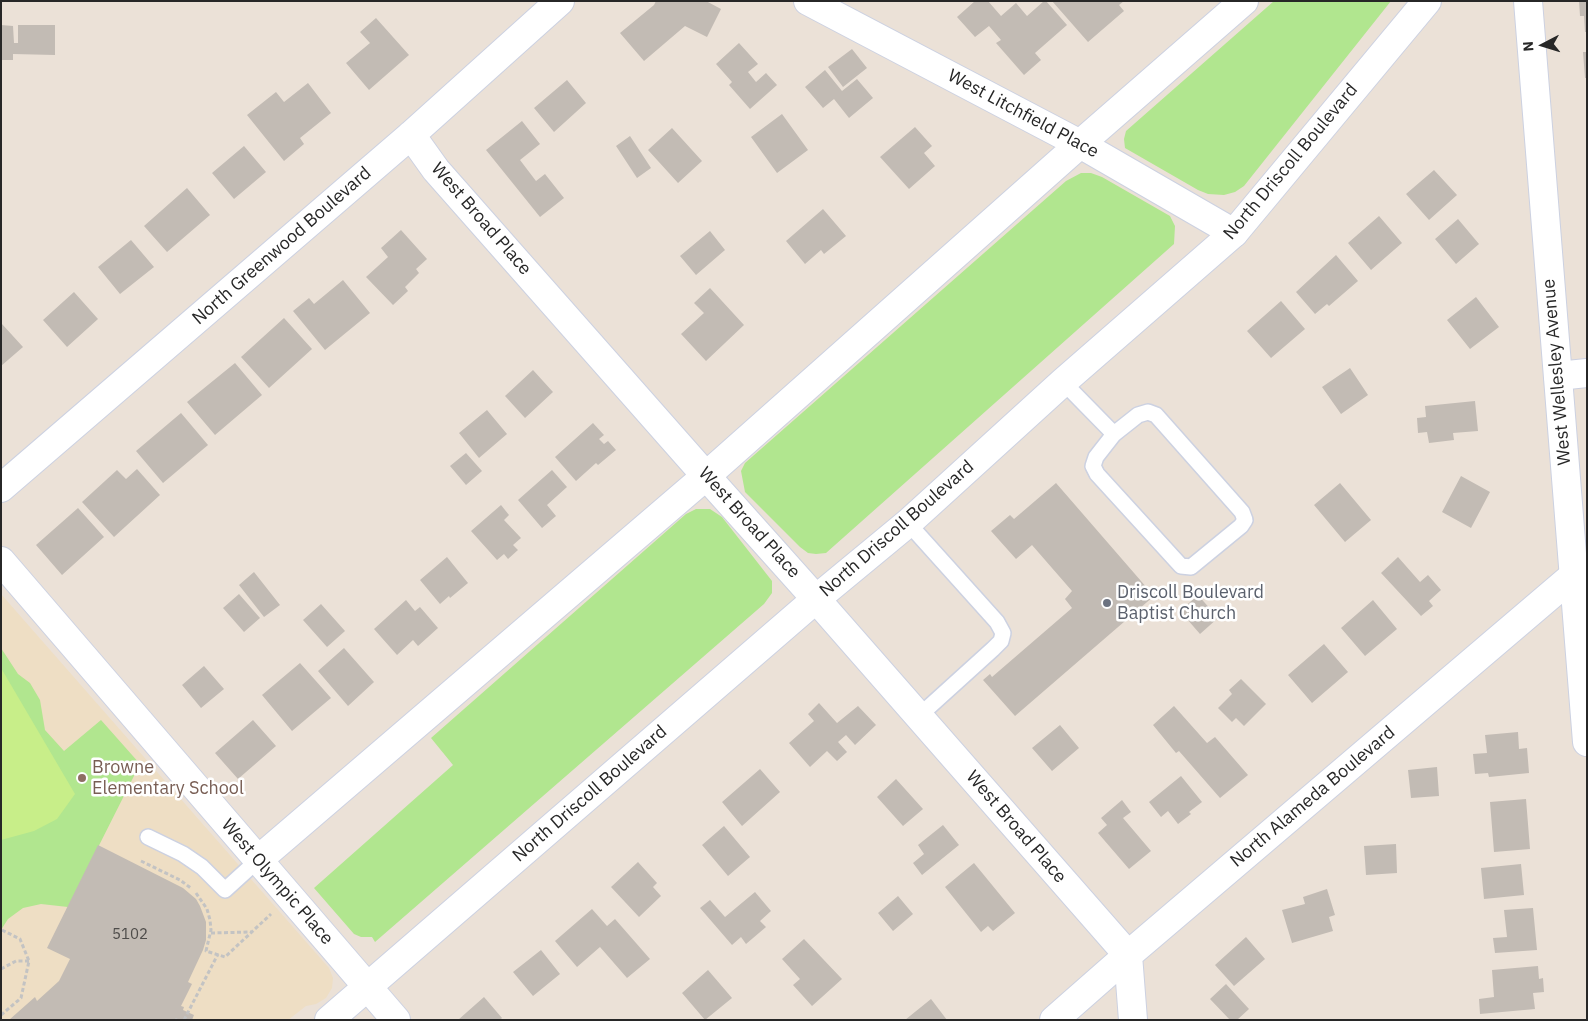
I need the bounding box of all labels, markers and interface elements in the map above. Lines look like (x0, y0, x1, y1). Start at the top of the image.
north arrow (1518, 20, 1568, 70)
text: N (1519, 40, 1537, 52)
street label: West Litchfield Place (944, 65, 1102, 163)
street label: North Driscoll Boulevard (1219, 80, 1363, 244)
street label: West Broad Place (426, 158, 536, 280)
street label: North Greenwood Boulevard (188, 162, 376, 330)
street label: West Wellesley Avenue (1538, 278, 1576, 466)
street label: North Driscoll Boulevard (816, 456, 978, 602)
street label: West Broad Place (694, 463, 804, 583)
place label: Driscoll Boulevard Baptist Church (1117, 582, 1264, 624)
marker: Driscoll Boulevard Baptist Church (1101, 597, 1113, 609)
street label: North Driscoll Boulevard (509, 721, 671, 867)
street label: North Alameda Boulevard (1226, 722, 1400, 872)
place label: Browne Elementary School (92, 757, 244, 800)
street label: West Broad Place (961, 766, 1071, 888)
marker: Browne Elementary School (76, 772, 88, 784)
street label: West Olympic Place (217, 815, 337, 949)
house number: 5102 (112, 926, 148, 944)

